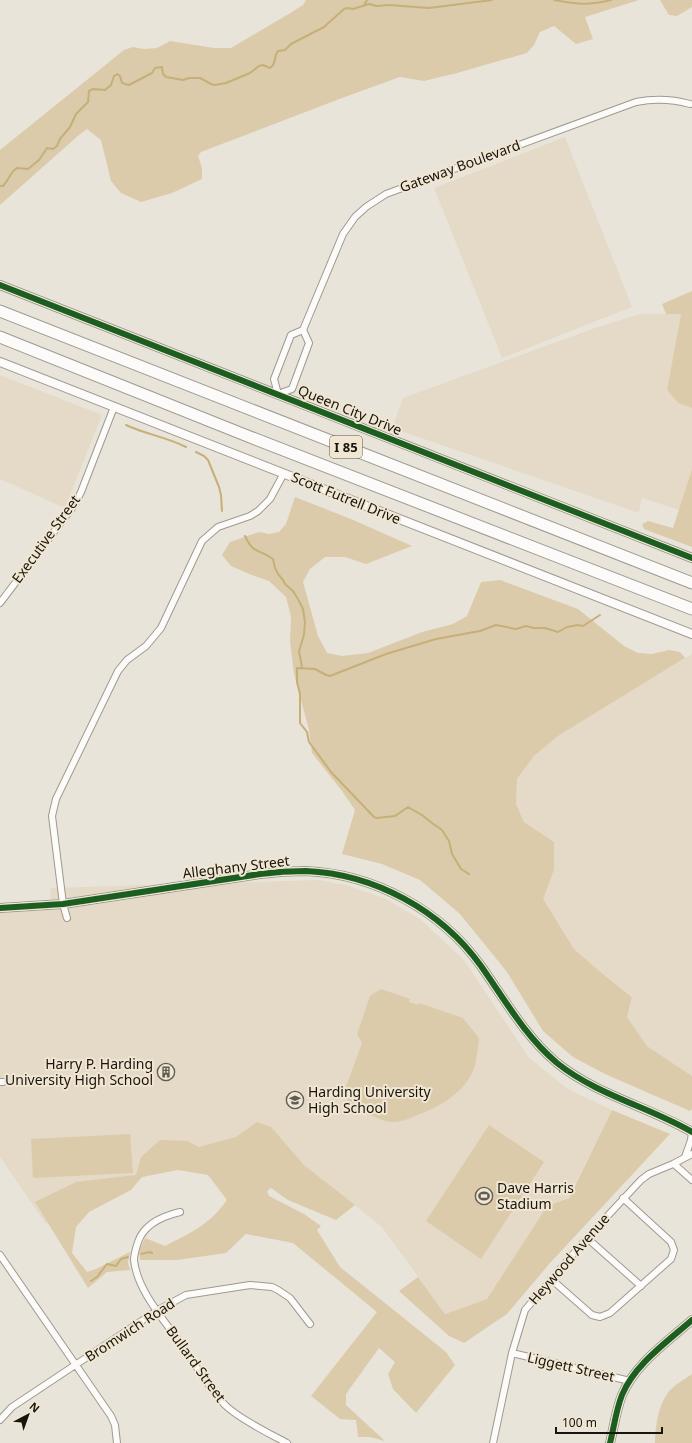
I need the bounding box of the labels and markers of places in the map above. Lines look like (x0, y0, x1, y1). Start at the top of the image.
place label: Harry P. Harding University High School (5, 1054, 153, 1089)
building icon: Harry P. Harding University High School (156, 1062, 176, 1082)
place label: Harding University High School (308, 1082, 432, 1117)
school or university icon: Harding University High School (285, 1090, 305, 1110)
place label: Dave Harris Stadium (497, 1178, 574, 1213)
sports icon: Dave Harris Stadium (474, 1186, 494, 1206)

